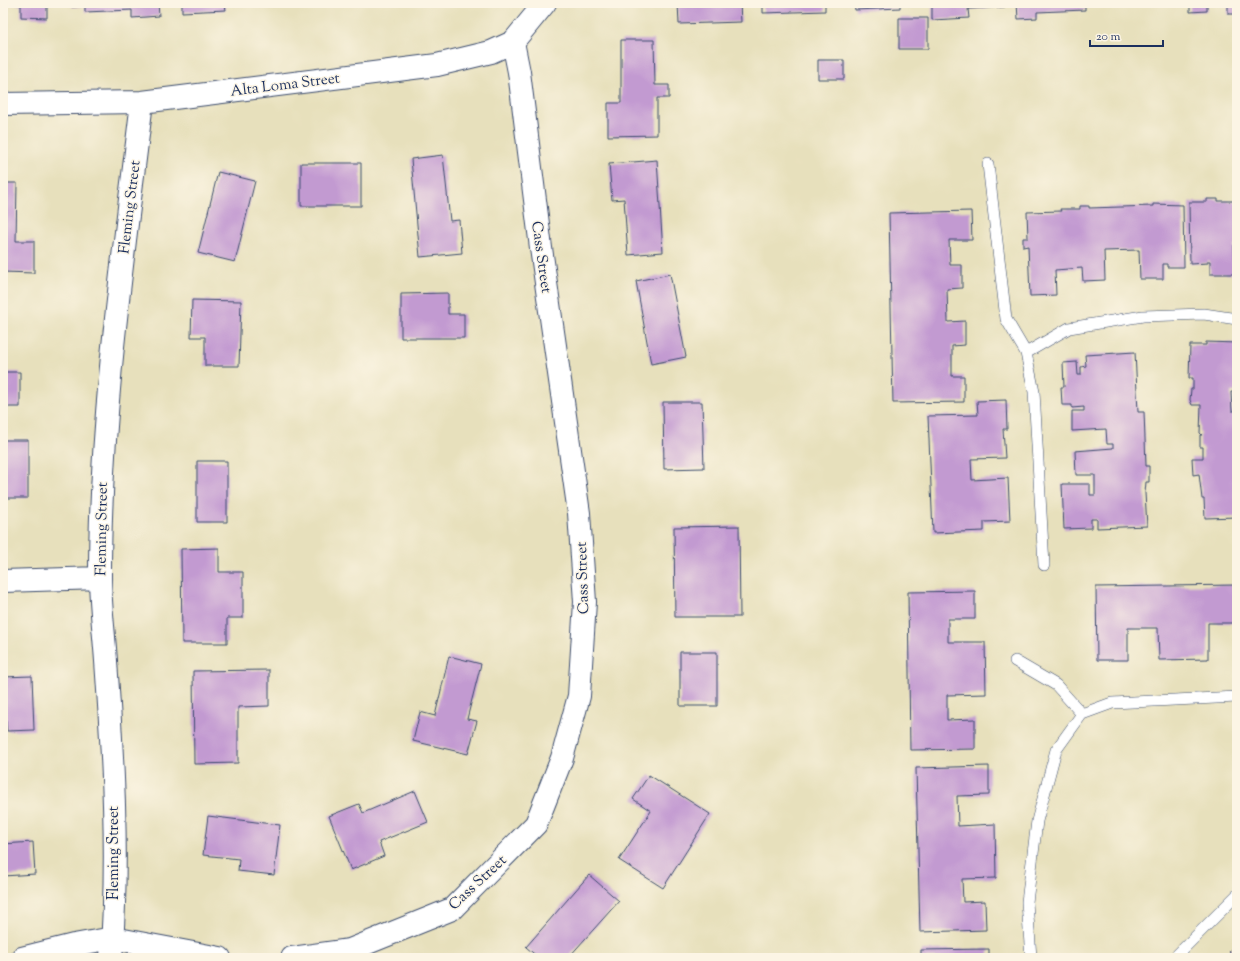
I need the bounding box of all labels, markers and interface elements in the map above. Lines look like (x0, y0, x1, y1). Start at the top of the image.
scale bar (1090, 22, 1163, 48)
text: 20 m (1096, 28, 1121, 46)
street label: Alta Loma Street (229, 68, 341, 103)
street label: Fleming Street (114, 159, 147, 255)
street label: Cass Street (525, 220, 556, 295)
street label: Fleming Street (91, 482, 114, 576)
street label: Cass Street (572, 541, 595, 615)
street label: Fleming Street (104, 806, 125, 900)
street label: Cass Street (444, 851, 512, 916)

